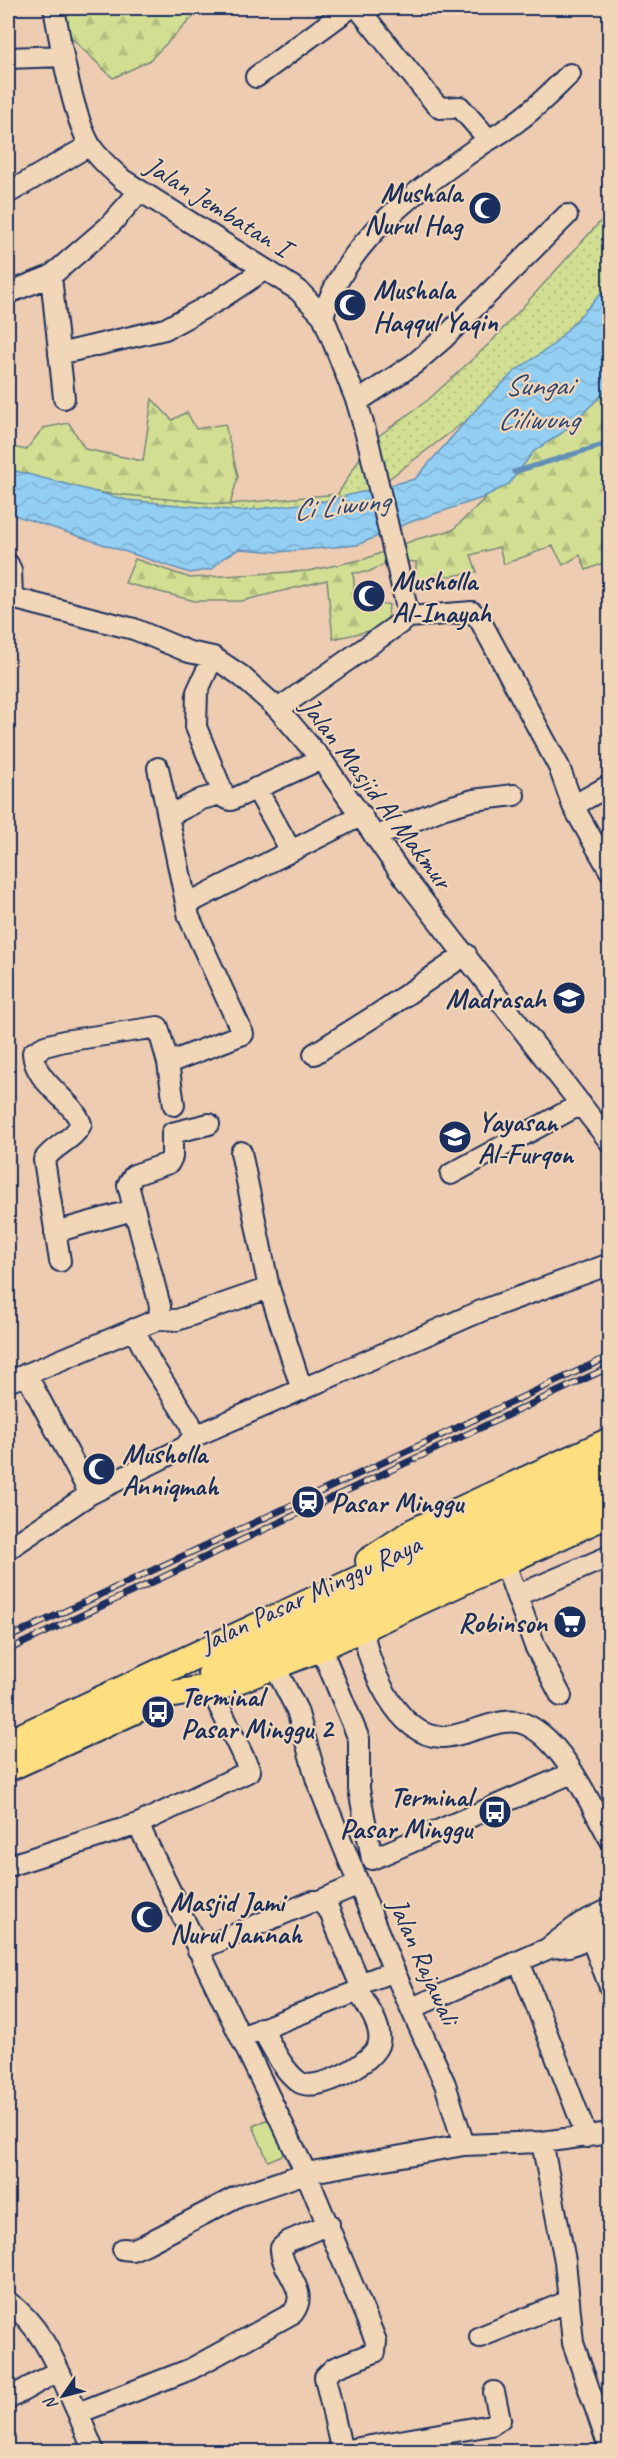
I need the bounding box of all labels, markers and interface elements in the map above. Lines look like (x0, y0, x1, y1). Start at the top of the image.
street label: Jalan Jembatan I (137, 147, 302, 267)
place label: Mushala Nurul Hag (364, 175, 465, 242)
mosque icon: Mushala Nurul Hag (467, 190, 503, 226)
place label: Mushala Haqqul Yaqin (373, 272, 499, 339)
mosque icon: Mushala Haqqul Yaqin (332, 287, 368, 323)
water label: Sungai Ciliwung (497, 366, 582, 438)
water label: Ci Liwung (291, 481, 395, 529)
place label: Musholla Al-Inayah (392, 563, 492, 631)
mosque icon: Musholla Al-Inayah (351, 578, 387, 614)
street label: Jalan Masjid Al Makmur (292, 688, 462, 898)
school or university icon: Madrasah (551, 980, 587, 1016)
place label: Madrasah (446, 981, 548, 1016)
place label: Yayasan Al-Furqon (478, 1104, 575, 1171)
school or university icon: Yayasan Al-Furqon (437, 1119, 473, 1155)
place label: Musholla Anniqmah (122, 1436, 219, 1503)
mosque icon: Musholla Anniqmah (81, 1451, 117, 1487)
station icon: Pasar Minggu (290, 1484, 326, 1520)
place label: Pasar Minggu (331, 1485, 466, 1520)
street label: Jalan Pasar Minggu Raya (192, 1526, 428, 1661)
supermarket icon: Robinson (552, 1604, 588, 1640)
place label: Robinson (458, 1605, 548, 1640)
place label: Terminal Pasar Minggu 2 (181, 1679, 335, 1746)
bus stop icon: Terminal Pasar Minggu 2 (140, 1694, 176, 1730)
place label: Terminal Pasar Minggu (340, 1779, 478, 1846)
bus stop icon: Terminal Pasar Minggu (477, 1794, 513, 1830)
place label: Masjid Jami Nurul Jannah (170, 1884, 303, 1951)
street label: Jalan Rajawali (380, 1891, 469, 2033)
mosque icon: Masjid Jami Nurul Jannah (129, 1899, 165, 1935)
north arrow (33, 2366, 93, 2426)
text: N (39, 2392, 63, 2414)

